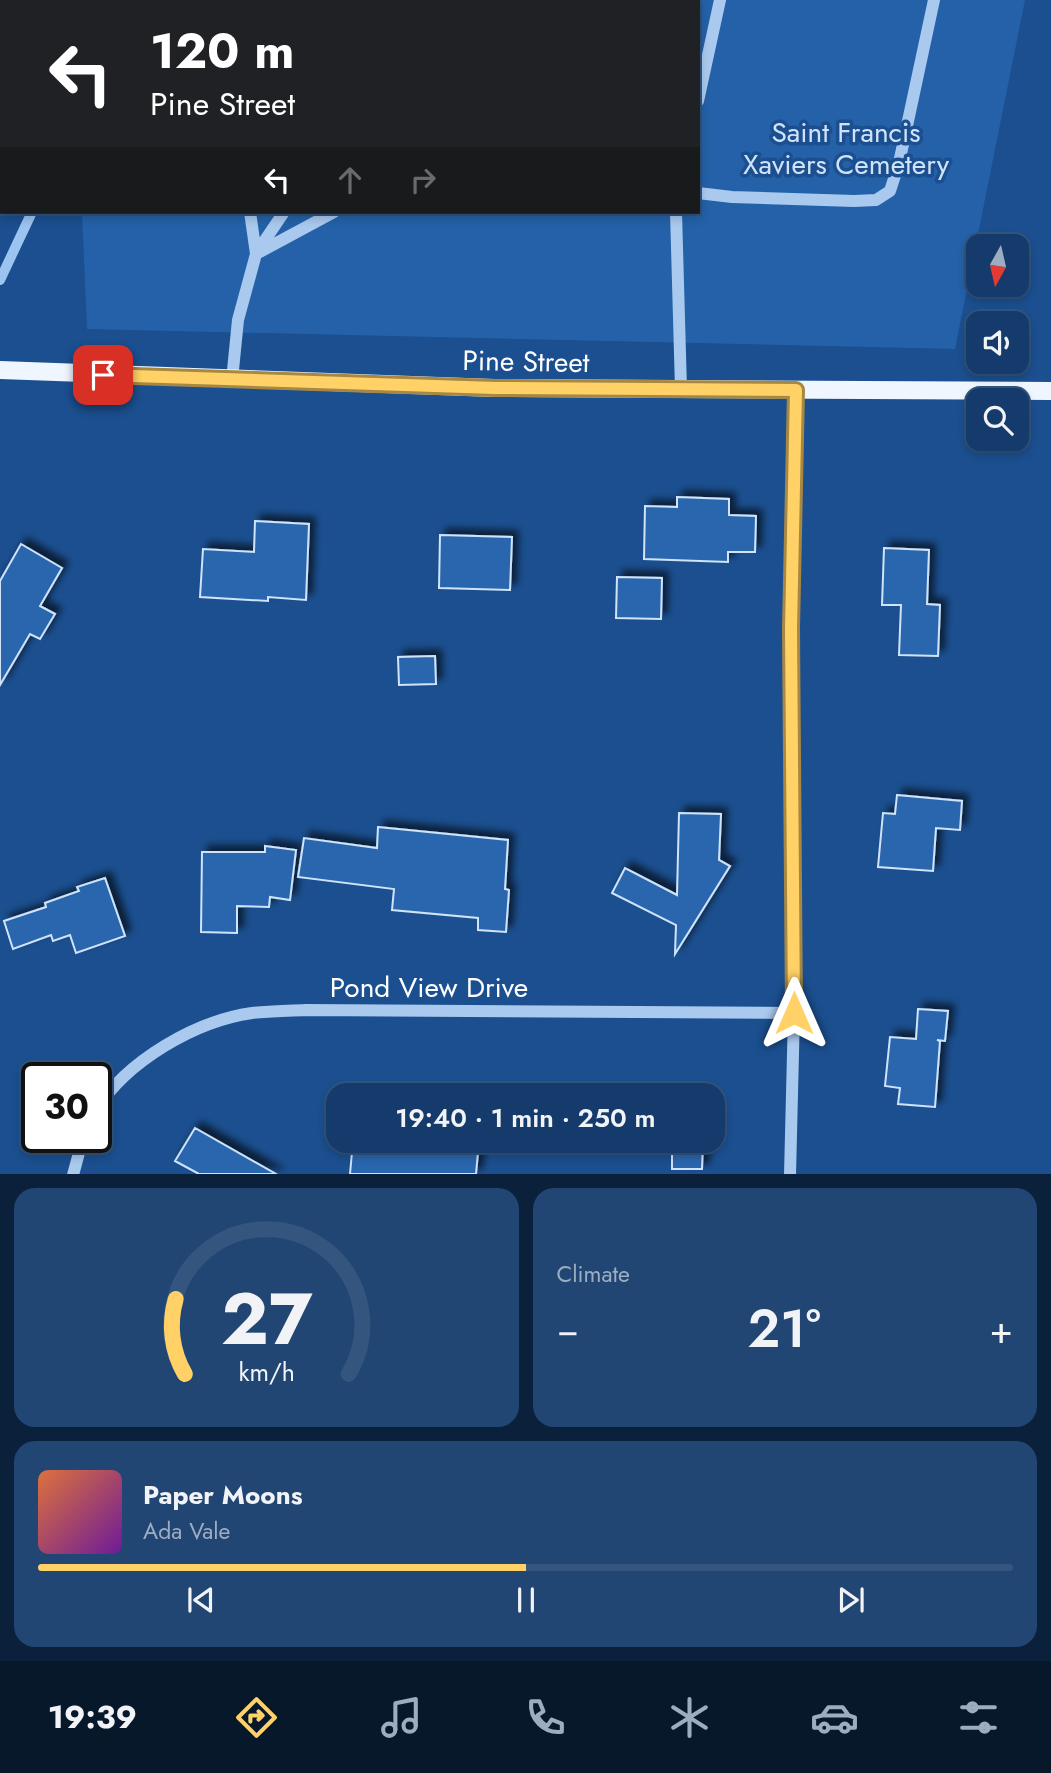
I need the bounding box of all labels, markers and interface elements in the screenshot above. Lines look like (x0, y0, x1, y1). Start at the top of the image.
text: 120 m (150, 16, 294, 86)
icon: left (35, 28, 126, 119)
text: Pine Street (150, 81, 295, 127)
park label: Saint Francis Xaviers Cemetery (743, 112, 950, 185)
icon: left (258, 161, 296, 199)
icon: ahead (331, 161, 369, 199)
icon: right (404, 161, 442, 199)
north arrow (966, 234, 1029, 298)
map controls (966, 234, 1029, 451)
button: sound (966, 311, 1029, 374)
street label: Pine Street (462, 340, 590, 383)
pin (73, 345, 133, 405)
icon: arrive (84, 356, 122, 394)
button: search (966, 388, 1029, 451)
street label: Pond View Drive (330, 967, 528, 1008)
position arrow (757, 976, 831, 1050)
speed limit sign: 30 (21, 1062, 112, 1153)
text: 19:40 · 1 min · 250 m (395, 1099, 656, 1137)
text: Climate (557, 1257, 630, 1291)
text: 27 (220, 1266, 312, 1371)
text: 21° (748, 1291, 821, 1367)
text: − (557, 1302, 579, 1357)
text: + (990, 1302, 1013, 1357)
text: km/h (238, 1353, 295, 1389)
text: Paper Moons (143, 1476, 303, 1514)
text: Ada Vale (143, 1514, 230, 1548)
icon: previous (182, 1581, 220, 1619)
icon: pause (507, 1581, 545, 1619)
icon: next (832, 1581, 870, 1619)
icon: directions (232, 1693, 281, 1742)
icon: music (377, 1693, 426, 1742)
icon: phone (521, 1693, 570, 1742)
icon: climate (665, 1693, 714, 1742)
icon: car (810, 1693, 859, 1742)
icon: filters (954, 1693, 1003, 1742)
text: 19:39 (48, 1694, 137, 1740)

